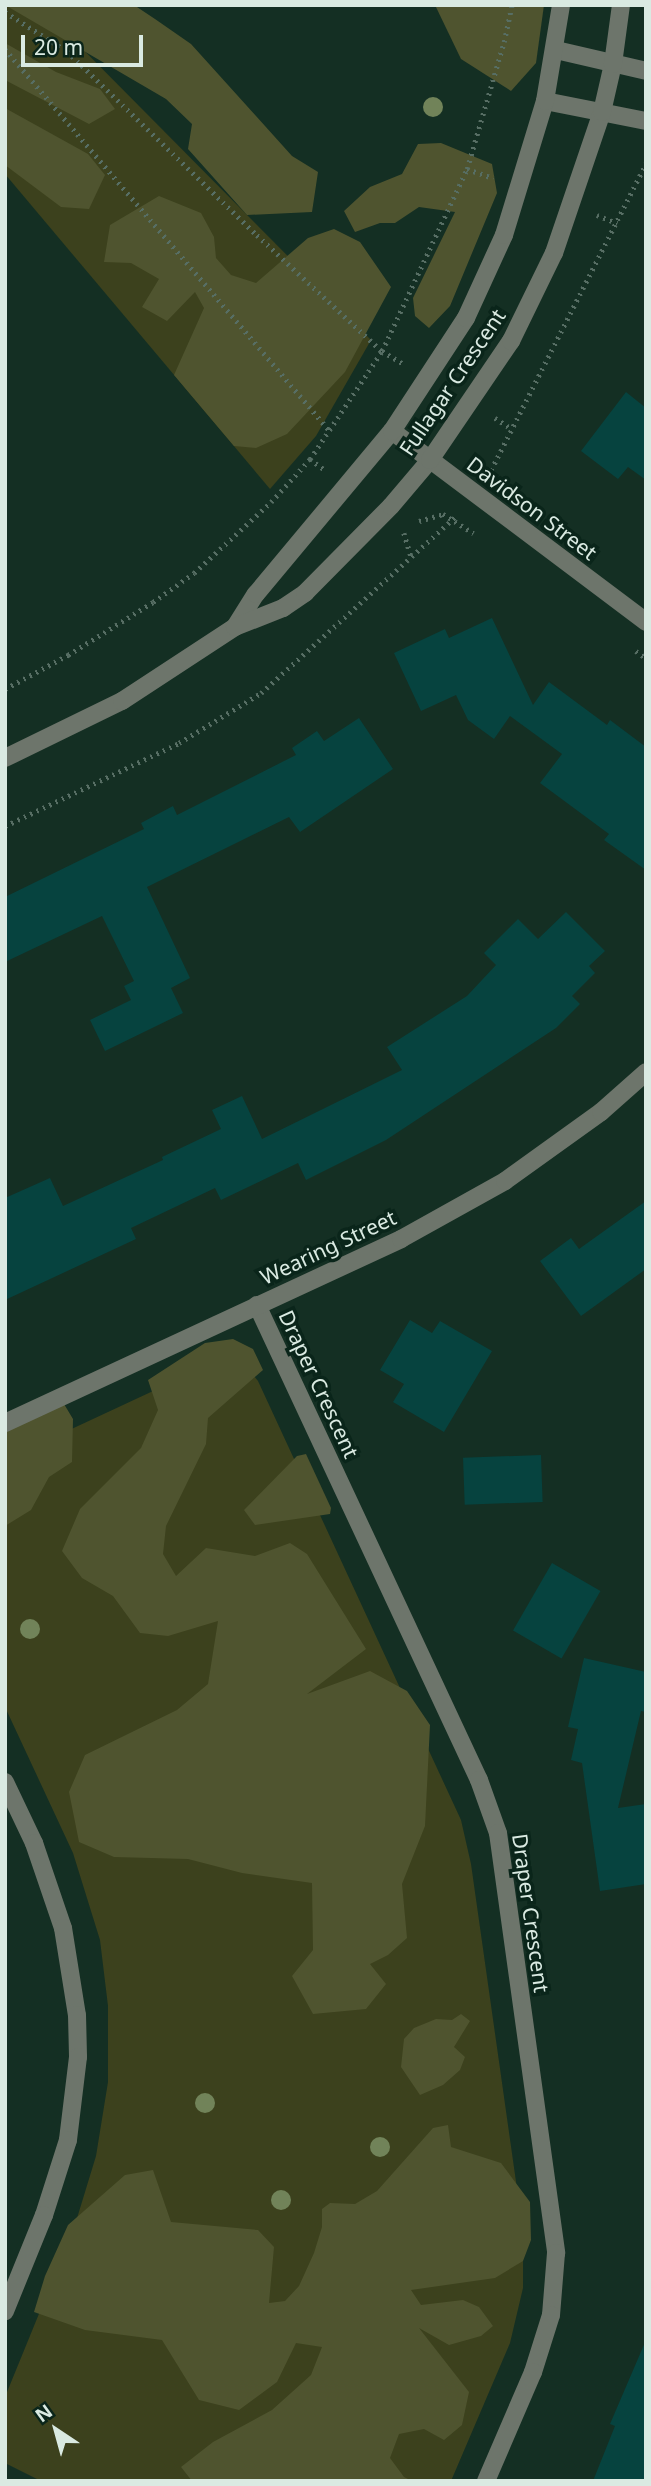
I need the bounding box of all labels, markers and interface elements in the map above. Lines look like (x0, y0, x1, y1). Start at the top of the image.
scale bar (24, 21, 147, 65)
text: 20 m (34, 33, 83, 61)
street label: Fullagar Crescent (394, 304, 510, 460)
street label: Davidson Street (462, 451, 602, 565)
street label: Wearing Street (256, 1205, 400, 1289)
street label: Draper Crescent (274, 1306, 364, 1462)
street label: Draper Crescent (507, 1832, 555, 1994)
north arrow (21, 2395, 91, 2465)
text: N (30, 2398, 58, 2428)

